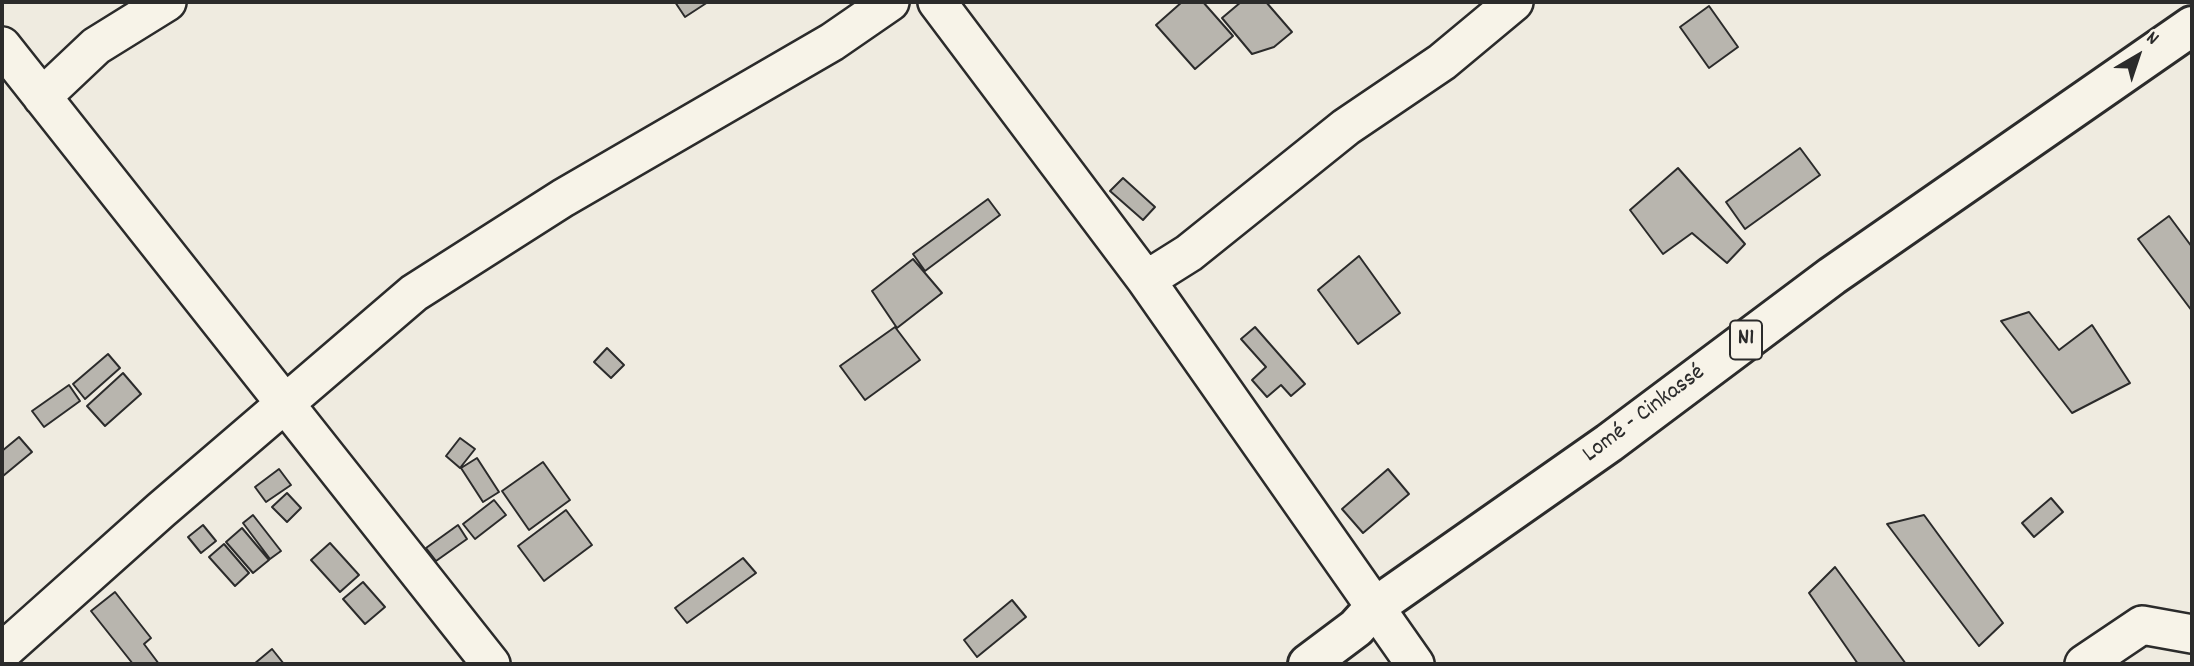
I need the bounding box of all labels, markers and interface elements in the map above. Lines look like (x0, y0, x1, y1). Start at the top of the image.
north arrow (2103, 21, 2173, 91)
text: N (2139, 26, 2164, 53)
road number: N1 (1730, 320, 1762, 360)
street label: Lomé - Cinkassé (1578, 360, 1712, 470)

